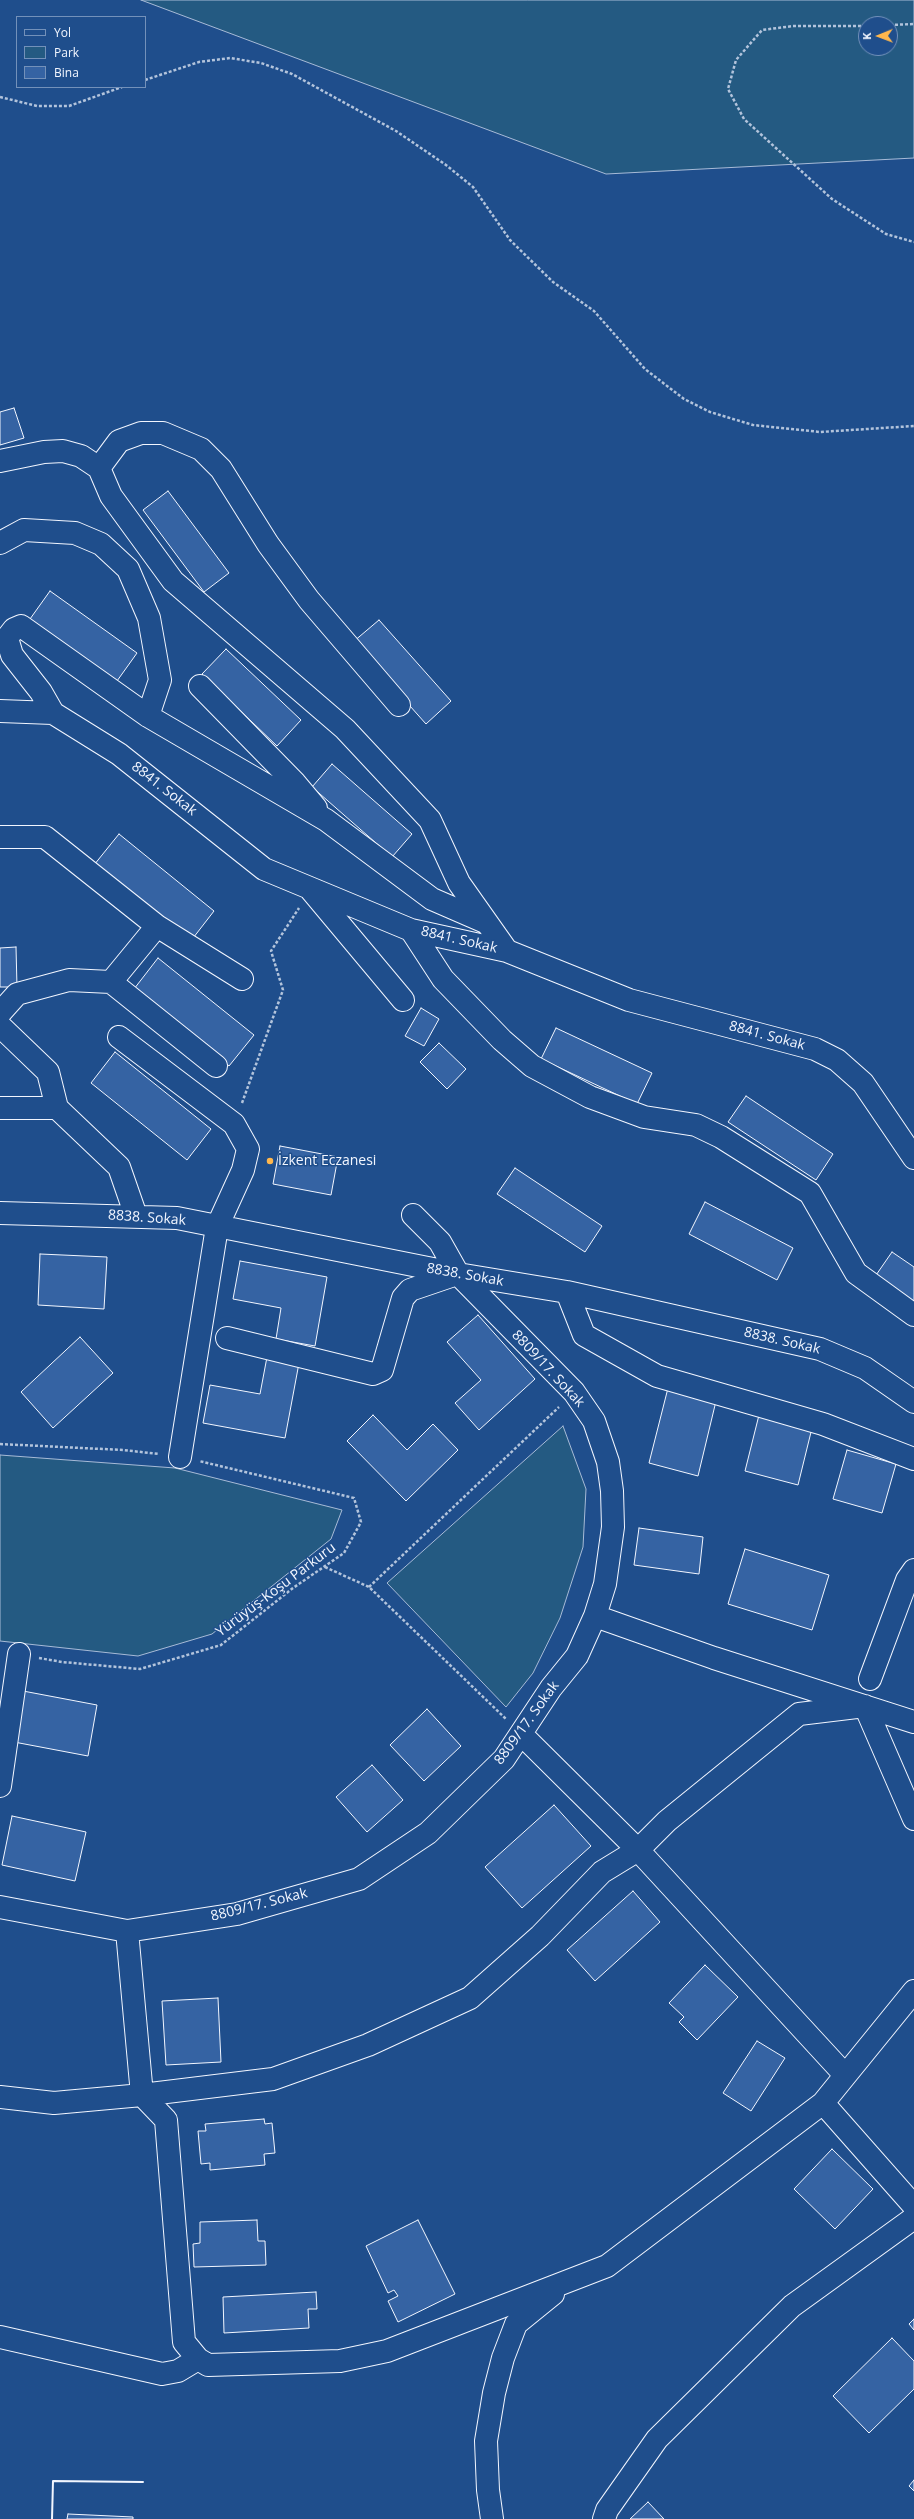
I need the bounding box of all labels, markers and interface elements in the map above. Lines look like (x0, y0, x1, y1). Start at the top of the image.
legend (16, 16, 146, 88)
north arrow (858, 16, 898, 56)
text: Yol (54, 24, 71, 41)
text: K (859, 32, 874, 40)
text: Park (54, 44, 79, 61)
text: Bina (54, 64, 79, 81)
street label: 8841. Sokak (128, 758, 200, 820)
street label: 8841. Sokak (419, 923, 499, 957)
street label: 8841. Sokak (727, 1018, 807, 1054)
place label: İzkent Eczanesi (278, 1153, 376, 1169)
marker: İzkent Eczanesi (265, 1156, 275, 1166)
street label: 8838. Sokak (108, 1207, 186, 1229)
street label: 8838. Sokak (425, 1260, 505, 1290)
street label: 8838. Sokak (742, 1324, 822, 1358)
street label: 8809/17. Sokak (508, 1327, 588, 1411)
street label: Yürüyüş-Koşu Parkuru (213, 1539, 339, 1641)
street label: 8809/17. Sokak (491, 1678, 563, 1768)
street label: 8809/17. Sokak (209, 1885, 309, 1925)

